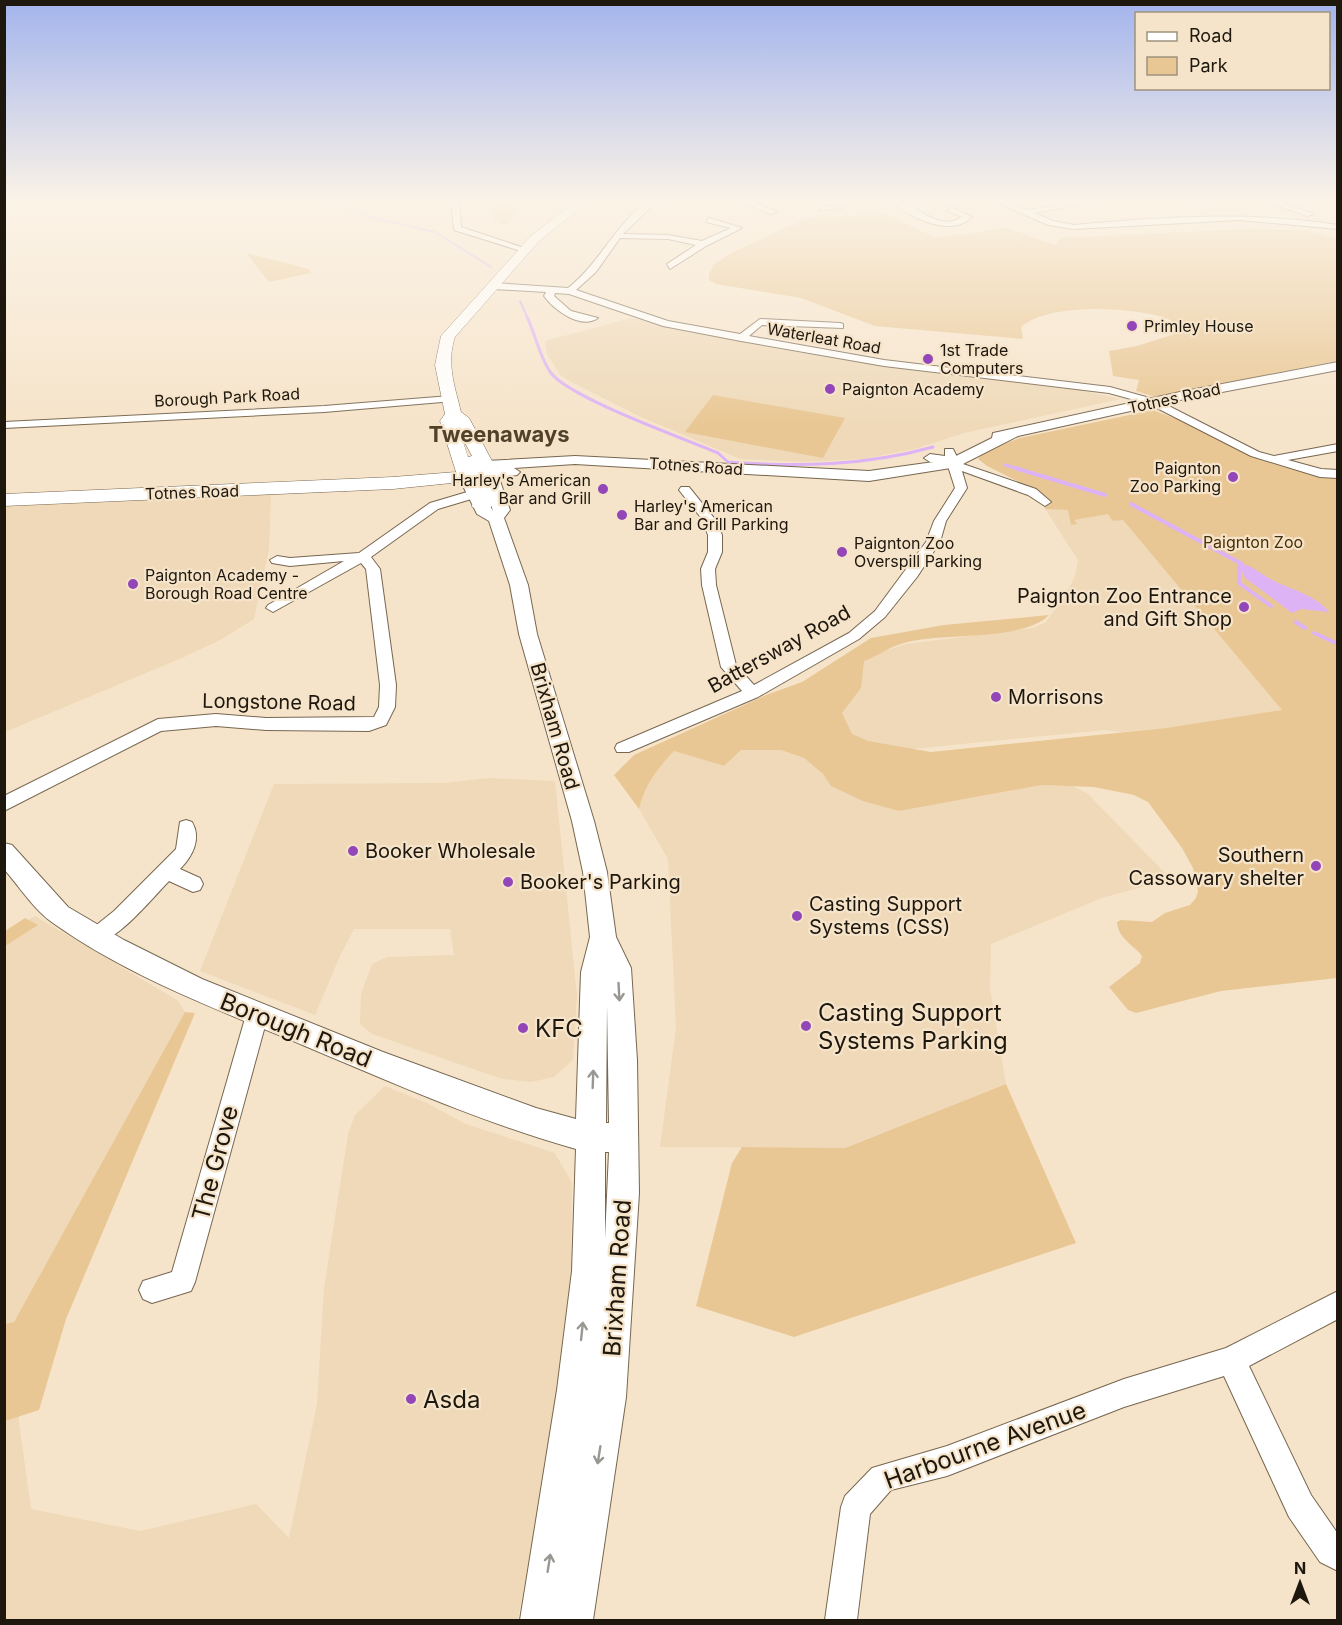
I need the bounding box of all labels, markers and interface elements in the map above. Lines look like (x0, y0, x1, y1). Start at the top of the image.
legend (1135, 12, 1330, 90)
text: Road (1189, 25, 1232, 46)
text: Park (1189, 55, 1228, 76)
place label: Primley House (1144, 316, 1253, 336)
street label: Waterleat Road (765, 318, 883, 358)
marker: Primley House (1125, 319, 1139, 333)
place label: 1st Trade Computers (940, 340, 1023, 378)
marker: 1st Trade Computers (921, 352, 935, 366)
street label: Totnes Road (1126, 378, 1222, 418)
place label: Paignton Academy (842, 379, 984, 399)
marker: Paignton Academy (823, 382, 837, 396)
street label: Borough Park Road (154, 383, 300, 411)
district label: Tweenaways (428, 421, 570, 447)
street label: Totnes Road (648, 453, 744, 479)
place label: Paignton Zoo Parking (1130, 458, 1221, 496)
place label: Harley's American Bar and Grill (452, 470, 591, 508)
marker: Paignton Zoo Parking (1226, 470, 1240, 484)
street label: Totnes Road (145, 480, 239, 504)
marker: Harley's American Bar and Grill (596, 482, 610, 496)
place label: Harley's American Bar and Grill Parking (634, 496, 788, 534)
marker: Harley's American Bar and Grill Parking (615, 508, 629, 522)
park label: Paignton Zoo (1203, 532, 1303, 552)
place label: Paignton Zoo Overspill Parking (854, 533, 982, 571)
marker: Paignton Zoo Overspill Parking (835, 545, 849, 559)
place label: Paignton Academy - Borough Road Centre (145, 565, 308, 603)
marker: Paignton Academy - Borough Road Centre (126, 577, 140, 591)
place label: Paignton Zoo Entrance and Gift Shop (1017, 584, 1232, 631)
street label: Battersway Road (704, 600, 854, 698)
marker: Paignton Zoo Entrance and Gift Shop (1237, 600, 1251, 614)
street label: Brixham Road (525, 660, 585, 792)
place label: Morrisons (1008, 685, 1104, 709)
street label: Longstone Road (202, 689, 356, 715)
marker: Morrisons (989, 690, 1003, 704)
place label: Booker Wholesale (365, 839, 536, 863)
place label: Southern Cassowary shelter (1128, 843, 1304, 890)
marker: Booker Wholesale (346, 844, 360, 858)
marker: Southern Cassowary shelter (1309, 859, 1323, 873)
place label: Booker's Parking (520, 870, 681, 894)
marker: Booker's Parking (501, 875, 515, 889)
place label: Casting Support Systems (CSS) (809, 892, 962, 939)
marker: Casting Support Systems (CSS) (790, 909, 804, 923)
one-way arrow (614, 981, 625, 1001)
street label: Borough Road (216, 986, 376, 1074)
place label: Casting Support Systems Parking (818, 998, 1008, 1055)
place label: KFC (535, 1014, 583, 1043)
marker: Casting Support Systems Parking (799, 1019, 813, 1033)
marker: KFC (516, 1021, 530, 1035)
one-way arrow (588, 1070, 599, 1090)
street label: The Grove (186, 1102, 244, 1224)
street label: Brixham Road (597, 1199, 637, 1357)
one-way arrow (576, 1322, 587, 1342)
place label: Asda (423, 1385, 480, 1414)
marker: Asda (404, 1392, 418, 1406)
street label: Harbourne Avenue (880, 1395, 1090, 1495)
one-way arrow (594, 1445, 605, 1464)
one-way arrow (543, 1553, 554, 1573)
north arrow (1270, 1553, 1330, 1613)
text: N (1294, 1558, 1306, 1578)

